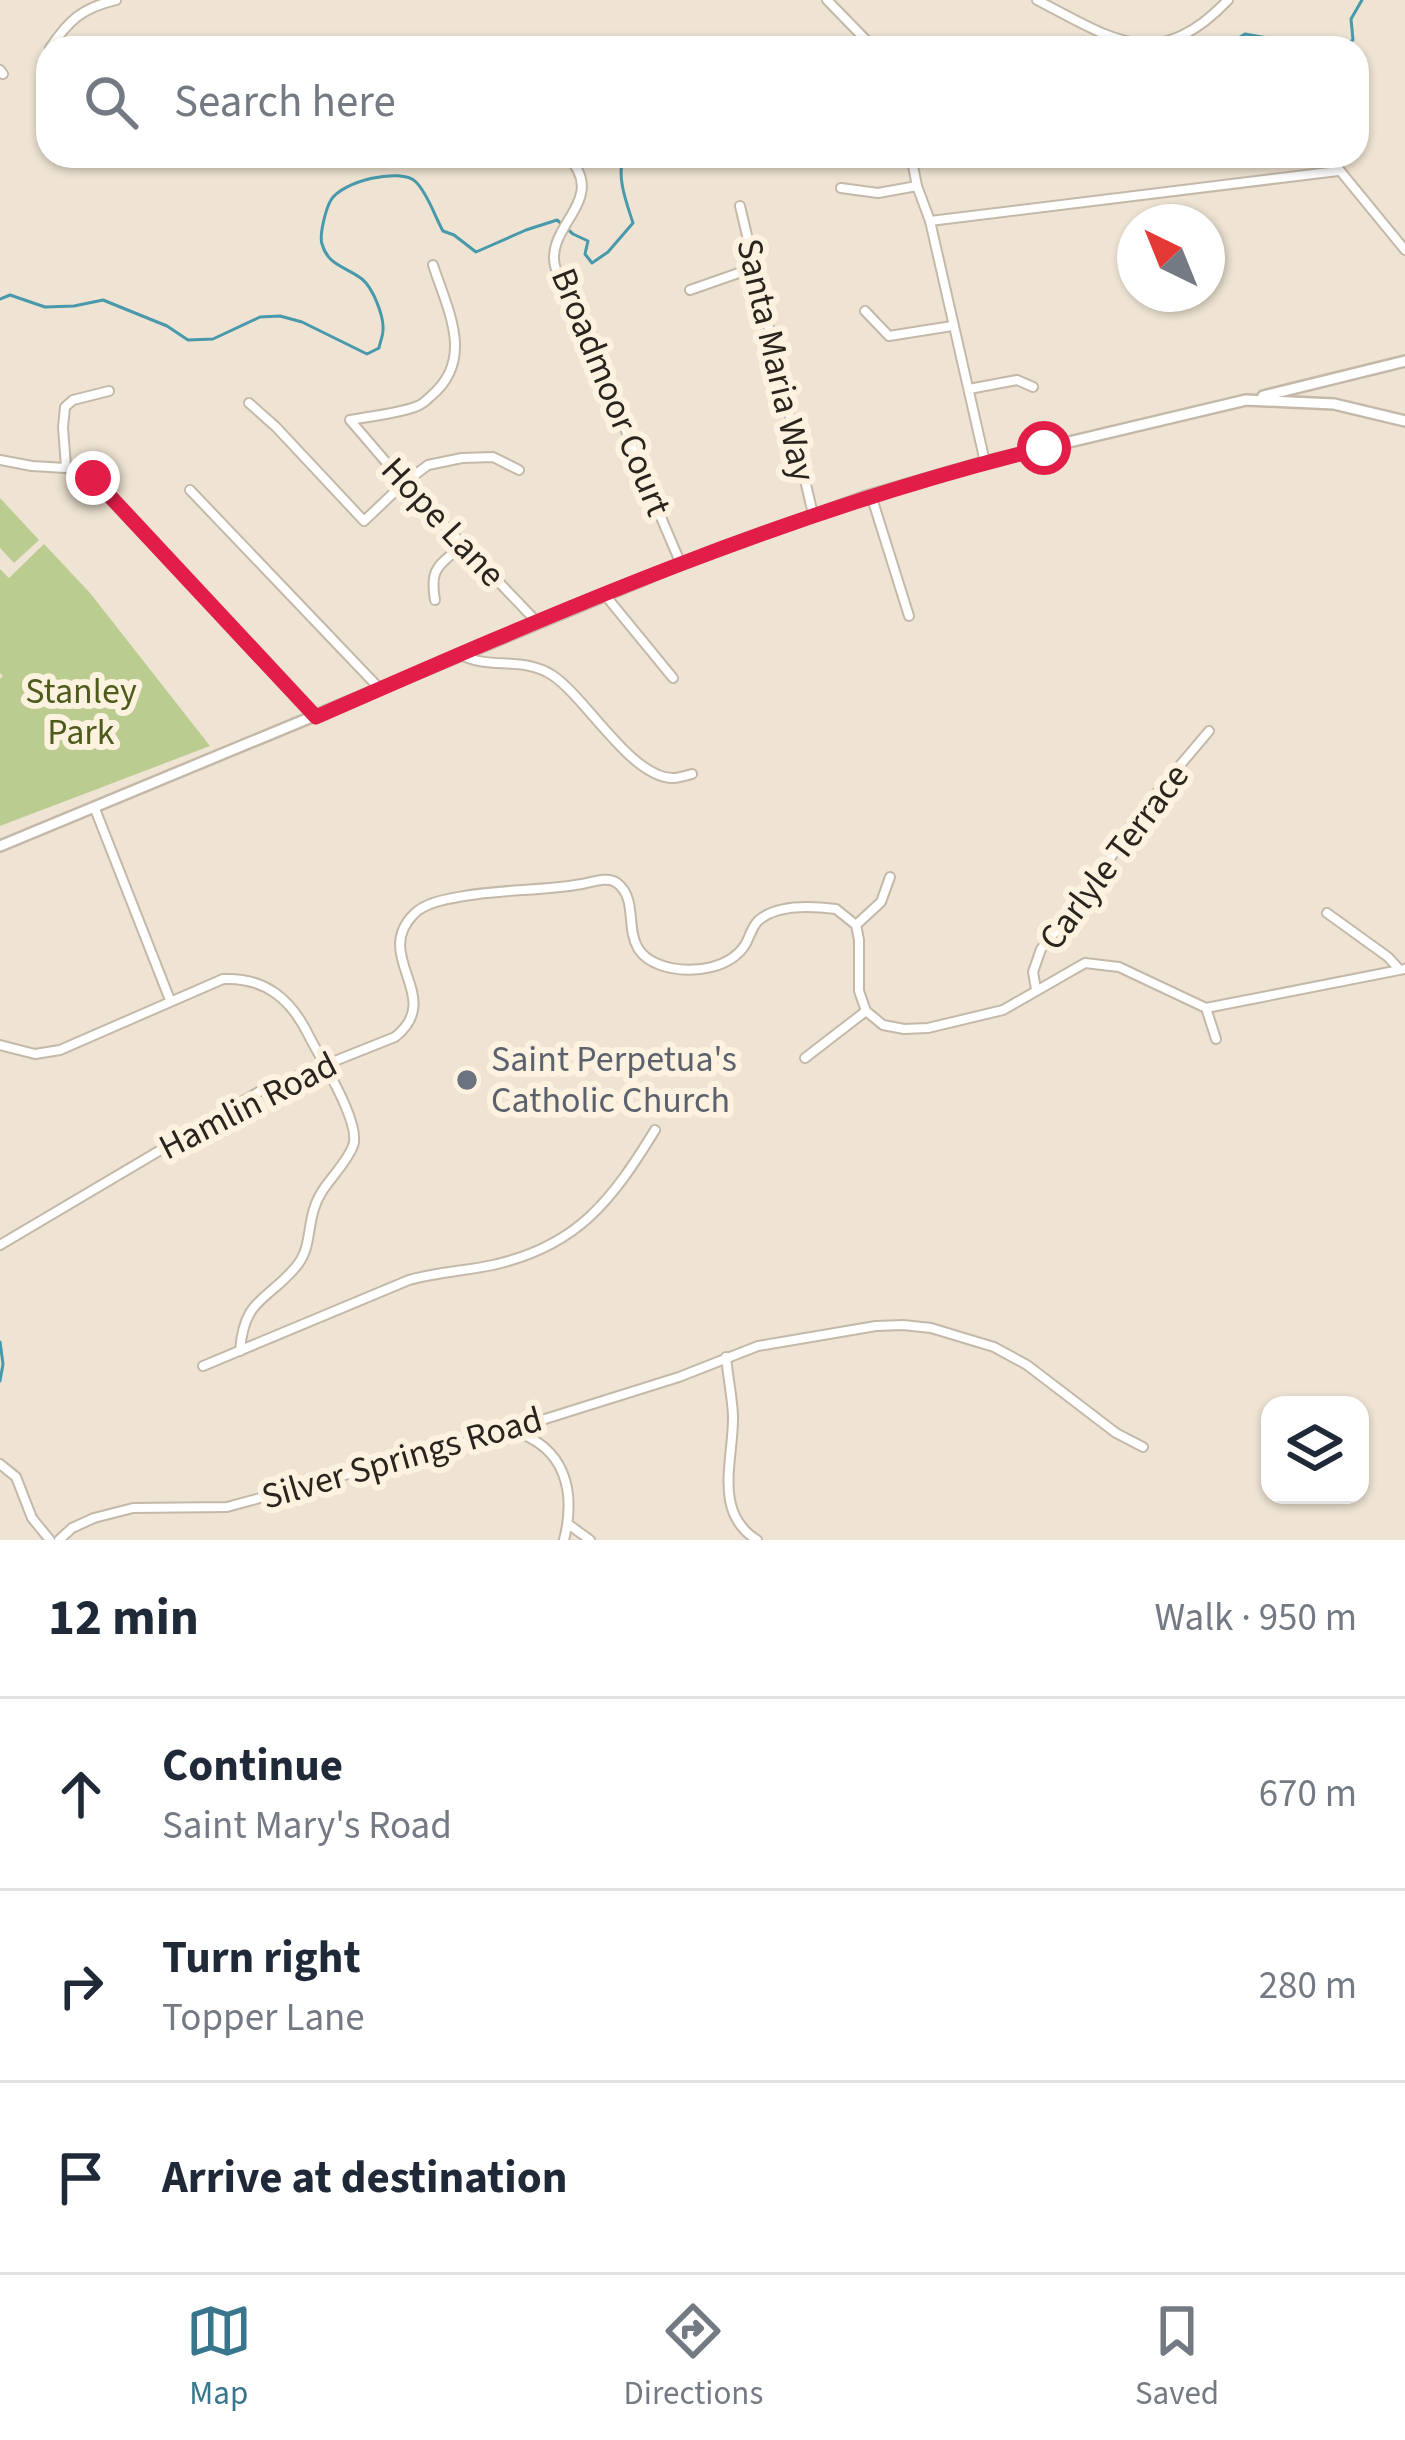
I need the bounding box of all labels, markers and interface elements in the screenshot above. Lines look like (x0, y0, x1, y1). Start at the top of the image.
search box (36, 36, 1369, 168)
icon: search (78, 69, 144, 135)
text: Search here (174, 70, 396, 134)
north arrow (1117, 204, 1225, 312)
street label: Santa Maria Way (723, 234, 829, 486)
street label: Broadmoor Court (538, 260, 684, 524)
route start (1017, 421, 1071, 475)
street label: Hope Lane (369, 446, 517, 598)
route end (66, 451, 120, 505)
park label: Stanley Park (25, 666, 137, 758)
street label: Carlyle Terrace (1027, 753, 1201, 961)
place label: Saint Perpetua's Catholic Church (491, 1034, 737, 1126)
street label: Hamlin Road (150, 1039, 346, 1173)
marker: Saint Perpetua's Catholic Church (454, 1067, 480, 1093)
street label: Silver Springs Road (256, 1394, 548, 1522)
map controls (1261, 1396, 1369, 1504)
button: layers (1261, 1396, 1369, 1504)
text: 12 min (48, 1582, 199, 1654)
text: Walk · 950 m (1154, 1590, 1357, 1646)
text: Continue (162, 1734, 343, 1798)
icon: ahead (48, 1761, 114, 1827)
text: 670 m (1259, 1766, 1357, 1822)
text: Saint Mary's Road (162, 1798, 452, 1854)
text: Turn right (162, 1926, 361, 1990)
icon: right (48, 1953, 114, 2019)
text: 280 m (1259, 1958, 1357, 2014)
text: Topper Lane (162, 1990, 365, 2046)
icon: arrive (48, 2145, 114, 2211)
text: Arrive at destination (162, 2146, 567, 2210)
tab: Map (186, 2298, 252, 2417)
tab: Directions (624, 2298, 763, 2417)
tab: Saved (1135, 2298, 1219, 2417)

